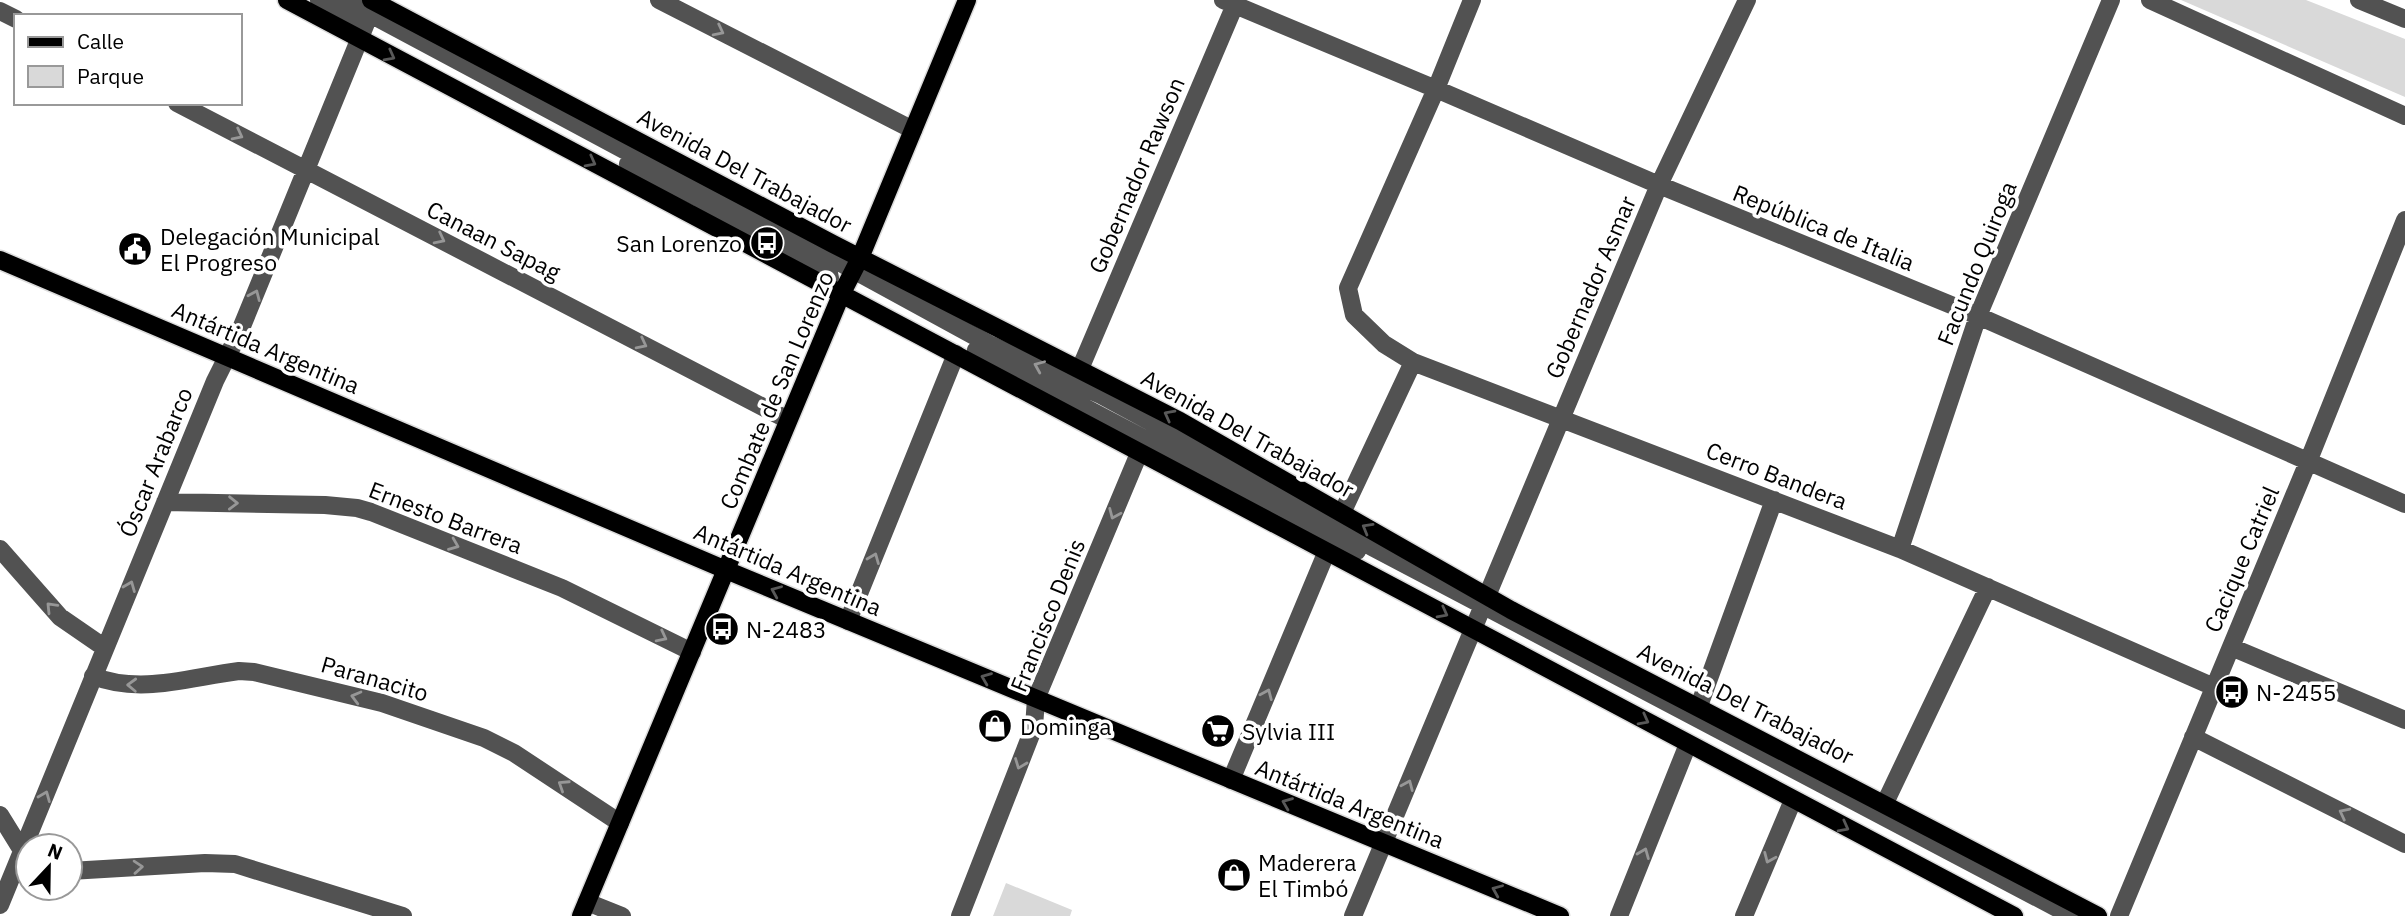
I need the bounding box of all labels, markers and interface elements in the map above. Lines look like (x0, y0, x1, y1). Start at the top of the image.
legend (14, 14, 242, 105)
one-way arrow (712, 23, 724, 37)
text: Calle (77, 27, 124, 55)
one-way arrow (383, 47, 395, 61)
text: Parque (77, 62, 144, 90)
street label: Gobernador Rawson (1081, 72, 1191, 278)
street label: Avenida Del Trabajador (633, 101, 858, 240)
one-way arrow (231, 126, 243, 140)
one-way arrow (584, 154, 596, 168)
street label: República de Italia (1729, 177, 1919, 277)
street label: Facundo Quiroga (1929, 177, 2023, 349)
street label: Gobernador Asmar (1538, 191, 1642, 383)
street label: Canaan Sapag (422, 193, 566, 287)
place label: Delegación Municipal El Progreso (160, 221, 380, 277)
bus stop icon: San Lorenzo (748, 224, 786, 262)
place label: San Lorenzo (616, 228, 742, 258)
public building icon: Delegación Municipal El Progreso (116, 230, 154, 268)
one-way arrow (433, 231, 445, 245)
street label: Combate de San Lorenzo (712, 266, 840, 514)
one-way arrow (246, 289, 260, 301)
street label: Antártida Argentina (168, 294, 364, 400)
one-way arrow (635, 336, 647, 350)
one-way arrow (1034, 361, 1046, 375)
street label: Avenida Del Trabajador (1136, 362, 1360, 504)
street label: Óscar Arabarco (111, 383, 199, 541)
one-way arrow (1164, 410, 1177, 424)
street label: Cerro Bandera (1702, 434, 1852, 516)
street label: Ernesto Barrera (365, 474, 527, 560)
street label: Cacique Catriel (2197, 481, 2285, 637)
one-way arrow (228, 496, 239, 511)
one-way arrow (1108, 508, 1122, 520)
street label: Antártida Argentina (690, 516, 886, 622)
one-way arrow (1362, 523, 1375, 536)
street label: Francisco Denis (1003, 534, 1091, 696)
one-way arrow (447, 536, 459, 550)
one-way arrow (865, 553, 879, 565)
one-way arrow (122, 580, 136, 592)
one-way arrow (770, 585, 783, 599)
one-way arrow (46, 602, 59, 615)
one-way arrow (1436, 604, 1448, 618)
bus stop icon: N-2483 (703, 610, 741, 648)
place label: N-2483 (746, 614, 827, 644)
one-way arrow (655, 628, 667, 642)
street label: Avenida Del Trabajador (1633, 635, 1860, 771)
street label: Paranacito (318, 648, 432, 708)
one-way arrow (981, 672, 993, 686)
bus stop icon: N-2455 (2213, 673, 2251, 711)
one-way arrow (127, 677, 137, 693)
place label: N-2455 (2256, 677, 2337, 707)
one-way arrow (1259, 689, 1273, 702)
one-way arrow (350, 690, 362, 705)
shop icon: Dominga (976, 707, 1014, 745)
place label: Dominga (1020, 711, 1112, 741)
supermarket icon: Sylvia III (1199, 712, 1237, 750)
one-way arrow (1636, 712, 1649, 725)
place label: Sylvia III (1242, 716, 1335, 746)
street label: Antártida Argentina (1251, 751, 1449, 855)
one-way arrow (1014, 757, 1028, 769)
one-way arrow (558, 780, 571, 793)
one-way arrow (1400, 780, 1414, 793)
one-way arrow (36, 791, 50, 803)
one-way arrow (1281, 797, 1293, 811)
one-way arrow (2339, 808, 2351, 822)
one-way arrow (1837, 818, 1850, 832)
north arrow (14, 832, 84, 902)
text: N (44, 838, 66, 865)
place label: Maderera El Timbó (1258, 847, 1357, 903)
one-way arrow (1636, 847, 1650, 859)
one-way arrow (1763, 851, 1777, 863)
shop icon: Maderera El Timbó (1215, 856, 1253, 894)
one-way arrow (133, 860, 144, 875)
one-way arrow (1492, 884, 1504, 898)

